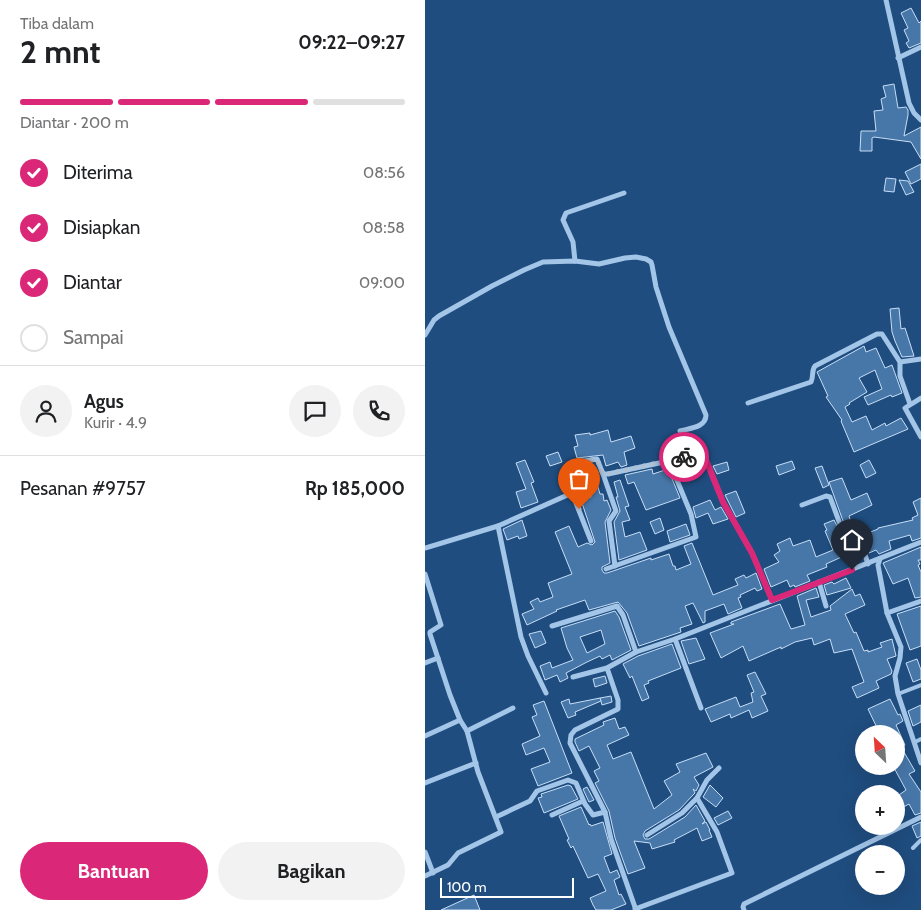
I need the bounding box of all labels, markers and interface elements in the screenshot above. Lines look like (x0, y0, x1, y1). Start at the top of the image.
text: Tiba dalam (20, 14, 94, 33)
text: 09:22–09:27 (298, 31, 405, 54)
text: 2 mnt (20, 32, 100, 71)
text: Diantar · 200 m (20, 113, 129, 132)
icon: check (20, 159, 48, 187)
text: Diterima (63, 161, 133, 184)
text: 08:56 (363, 163, 405, 182)
icon: check (20, 214, 48, 242)
text: Disiapkan (63, 216, 140, 239)
text: 08:58 (362, 218, 405, 237)
icon: check (20, 269, 48, 297)
text: Diantar (63, 271, 122, 294)
text: 09:00 (359, 273, 405, 292)
text: Sampai (63, 326, 124, 349)
button: person (20, 385, 72, 437)
button: chat (289, 385, 341, 437)
button: phone (353, 385, 405, 437)
text: Agus (84, 390, 124, 413)
text: Kurir · 4.9 (84, 413, 147, 432)
courier (659, 432, 709, 482)
icon: bike (670, 443, 698, 471)
pin (558, 458, 600, 509)
icon: bag (565, 465, 593, 493)
text: Pesanan #9757 (20, 477, 146, 500)
text: Rp 185,000 (305, 477, 405, 500)
pin (831, 519, 873, 570)
icon: home (838, 526, 866, 554)
north arrow (855, 725, 905, 775)
map controls (855, 725, 905, 895)
button: + (855, 785, 905, 835)
button: Bantuan (20, 842, 208, 900)
button: Bagikan (218, 842, 405, 900)
button: − (855, 845, 905, 895)
scale bar (440, 875, 574, 898)
text: 100 m (447, 878, 487, 896)

